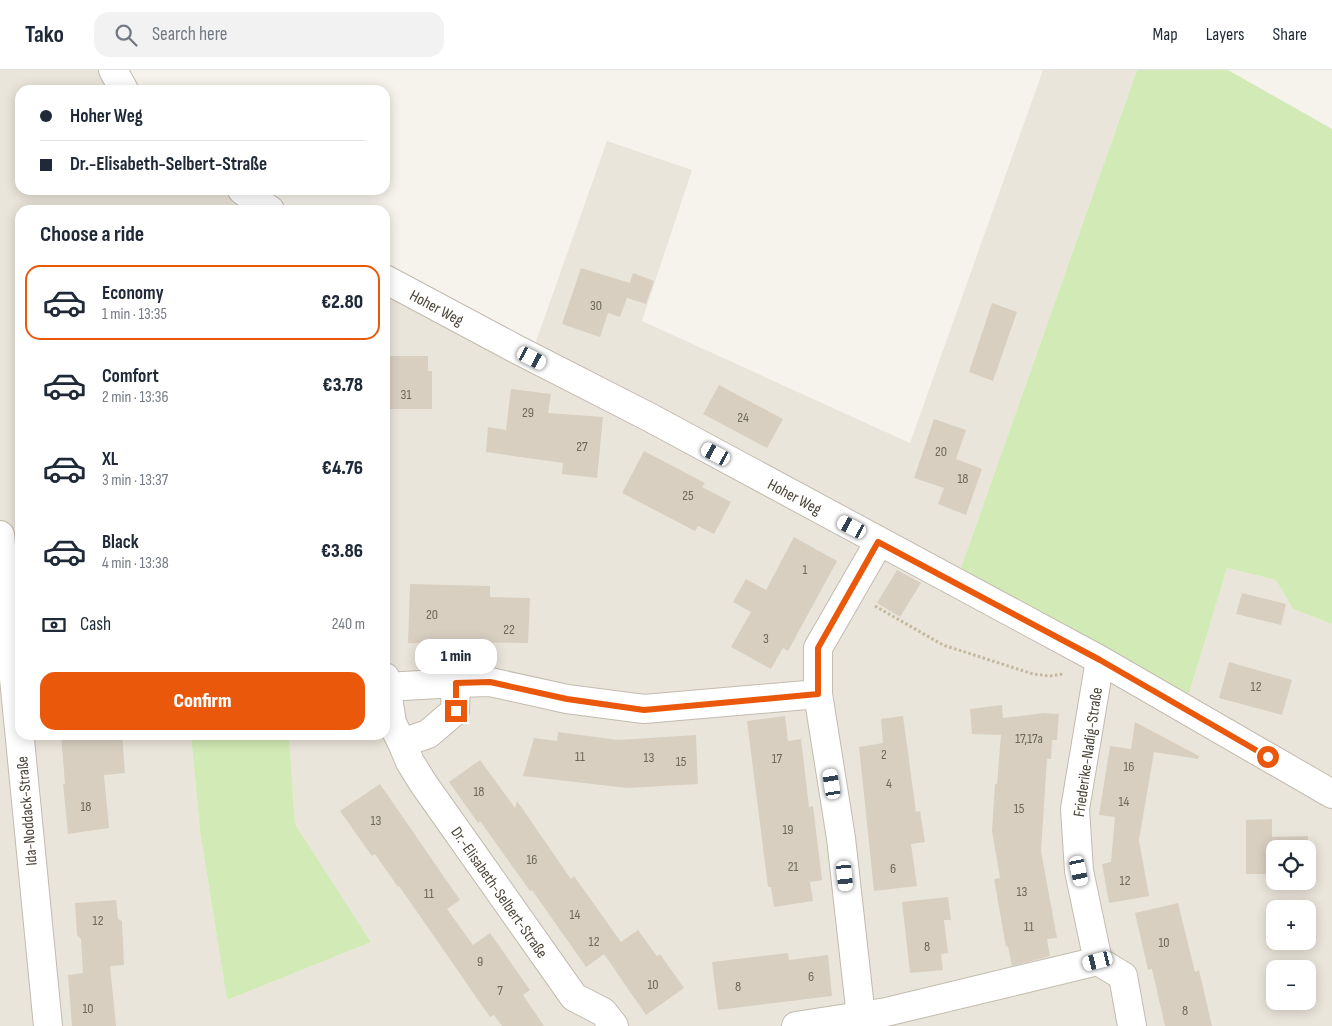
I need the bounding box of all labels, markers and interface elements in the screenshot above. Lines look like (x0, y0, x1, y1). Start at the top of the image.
search box (94, 12, 444, 57)
text: Tako (25, 20, 64, 49)
icon: search (112, 21, 140, 49)
text: Search here (152, 23, 228, 46)
text: Map (1153, 24, 1178, 45)
text: Layers (1206, 24, 1245, 45)
text: Share (1273, 24, 1307, 45)
text: Hoher Weg (70, 105, 143, 128)
text: Dr.-Elisabeth-Selbert-Straße (70, 153, 267, 176)
text: Choose a ride (40, 221, 144, 248)
icon: car (42, 280, 87, 325)
text: Economy (102, 282, 164, 305)
street label: Hoher Weg (406, 286, 466, 330)
text: €2.80 (321, 291, 363, 314)
house number: 30 (590, 297, 602, 314)
text: 1 min · 13:35 (102, 305, 167, 324)
car (515, 345, 548, 371)
icon: car (42, 363, 87, 408)
text: Comfort (102, 365, 159, 388)
text: €3.78 (323, 374, 363, 397)
house number: 31 (401, 386, 411, 403)
text: 2 min · 13:36 (102, 388, 169, 407)
house number: 29 (522, 404, 534, 421)
house number: 24 (737, 409, 749, 426)
house number: 27 (576, 438, 588, 455)
car (699, 440, 732, 468)
house number: 20 (935, 443, 947, 460)
icon: car (42, 446, 87, 491)
text: XL (102, 448, 118, 471)
text: €4.76 (322, 457, 363, 480)
house number: 18 (957, 470, 969, 487)
text: 3 min · 13:37 (102, 471, 168, 490)
street label: Hoher Weg (764, 475, 824, 519)
house number: 25 (682, 487, 694, 504)
car (835, 513, 868, 541)
icon: car (42, 529, 87, 574)
text: Black (102, 531, 139, 554)
text: €3.86 (321, 540, 363, 563)
text: 4 min · 13:38 (102, 554, 169, 573)
house number: 1 (803, 561, 808, 578)
house number: 20 (426, 606, 438, 623)
icon: cash (40, 611, 68, 639)
text: Cash (80, 613, 111, 636)
text: 240 m (332, 615, 365, 634)
house number: 22 (503, 621, 515, 638)
house number: 3 (763, 630, 769, 647)
callout: 1 min (415, 638, 497, 674)
text: 1 min (441, 647, 471, 666)
button: Confirm (40, 672, 365, 730)
house number: 12 (1251, 678, 1262, 695)
street label: Friederike-Nadig-Straße (1070, 686, 1107, 818)
route end (445, 700, 467, 722)
house number: 17,17a (1015, 730, 1043, 747)
house number: 2 (881, 746, 887, 763)
route start (1257, 746, 1279, 768)
house number: 11 (575, 748, 585, 765)
house number: 13 (644, 749, 655, 766)
house number: 17 (772, 750, 783, 767)
house number: 15 (676, 753, 687, 770)
street label: Ida-Noddack-Straße (13, 755, 42, 866)
house number: 16 (1123, 758, 1135, 775)
car (822, 768, 841, 800)
house number: 4 (886, 775, 892, 792)
house number: 18 (473, 783, 485, 800)
house number: 14 (1119, 793, 1130, 810)
house number: 18 (80, 798, 92, 815)
house number: 15 (1014, 800, 1025, 817)
house number: 13 (371, 812, 382, 829)
house number: 19 (782, 821, 794, 838)
street label: Dr.-Elisabeth-Selbert-Straße (446, 824, 551, 962)
map controls (1266, 840, 1316, 1010)
button: locate (1266, 840, 1316, 890)
house number: 16 (526, 851, 538, 868)
car (1068, 855, 1089, 887)
house number: 21 (788, 858, 798, 875)
car (835, 860, 854, 892)
house number: 6 (890, 860, 896, 877)
house number: 12 (1120, 872, 1131, 889)
house number: 13 (1017, 883, 1028, 900)
house number: 11 (424, 885, 434, 902)
button: + (1266, 900, 1316, 950)
house number: 14 (570, 906, 581, 923)
house number: 12 (93, 912, 104, 929)
house number: 11 (1024, 918, 1034, 935)
house number: 12 (589, 933, 600, 950)
house number: 10 (1158, 934, 1170, 951)
house number: 8 (924, 938, 930, 955)
car (1081, 950, 1114, 972)
house number: 9 (477, 953, 483, 970)
button: − (1266, 960, 1316, 1010)
house number: 6 (808, 968, 814, 985)
house number: 10 (647, 976, 659, 993)
house number: 8 (735, 978, 741, 995)
house number: 7 (497, 982, 503, 999)
house number: 10 (82, 1000, 94, 1017)
house number: 8 (1182, 1002, 1188, 1019)

